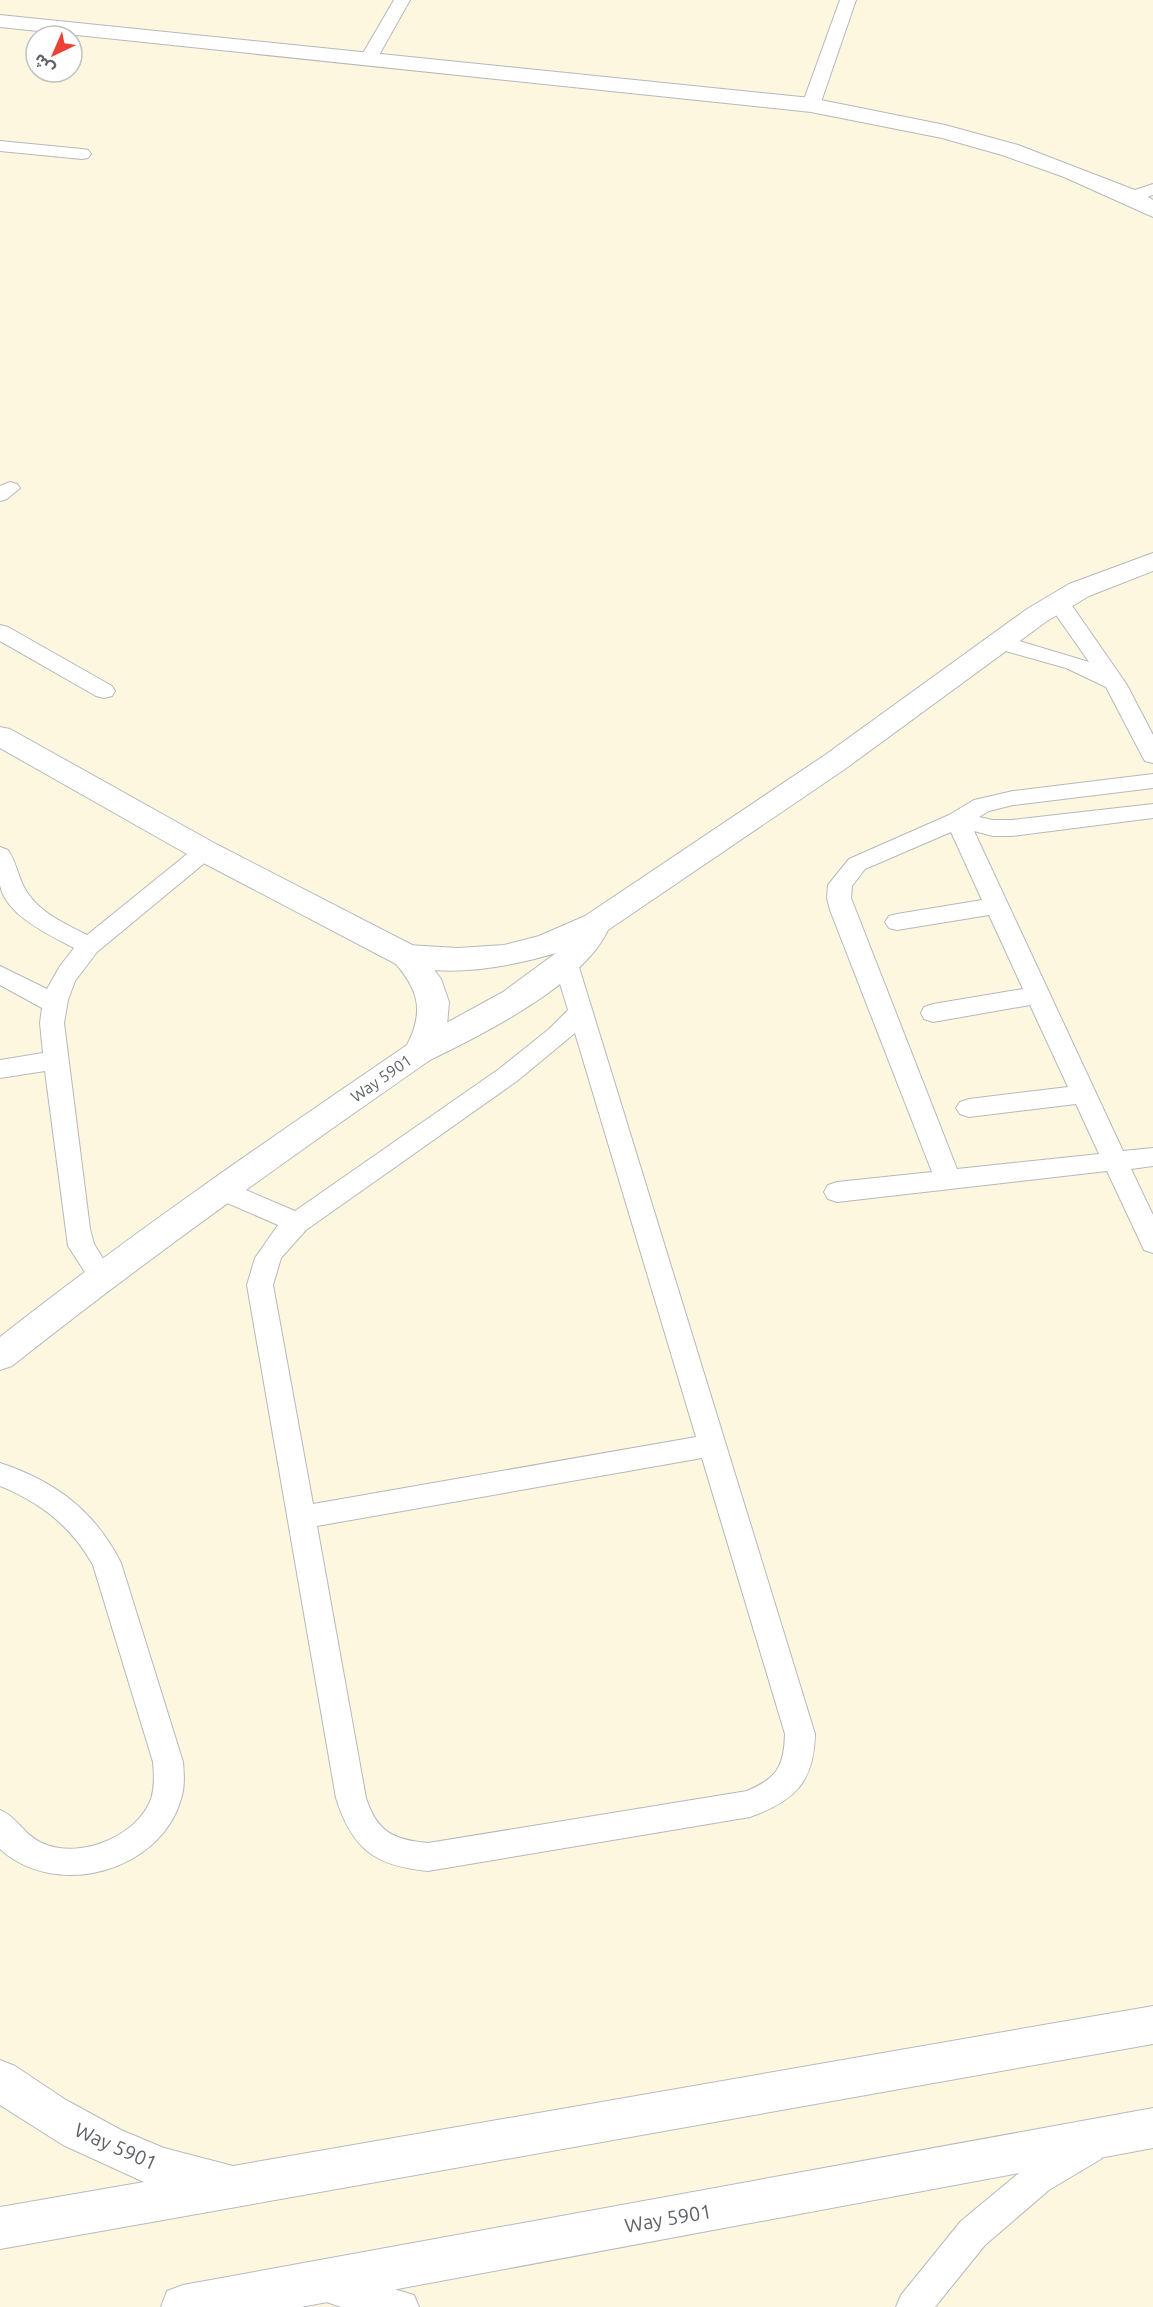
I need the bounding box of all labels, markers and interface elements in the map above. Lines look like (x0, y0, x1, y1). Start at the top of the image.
north arrow (24, 24, 84, 84)
text: ش (29, 50, 58, 79)
street label: Way 5901 (347, 1051, 415, 1105)
street label: Way 5901 (71, 2118, 161, 2174)
street label: Way 5901 (623, 2199, 713, 2237)

